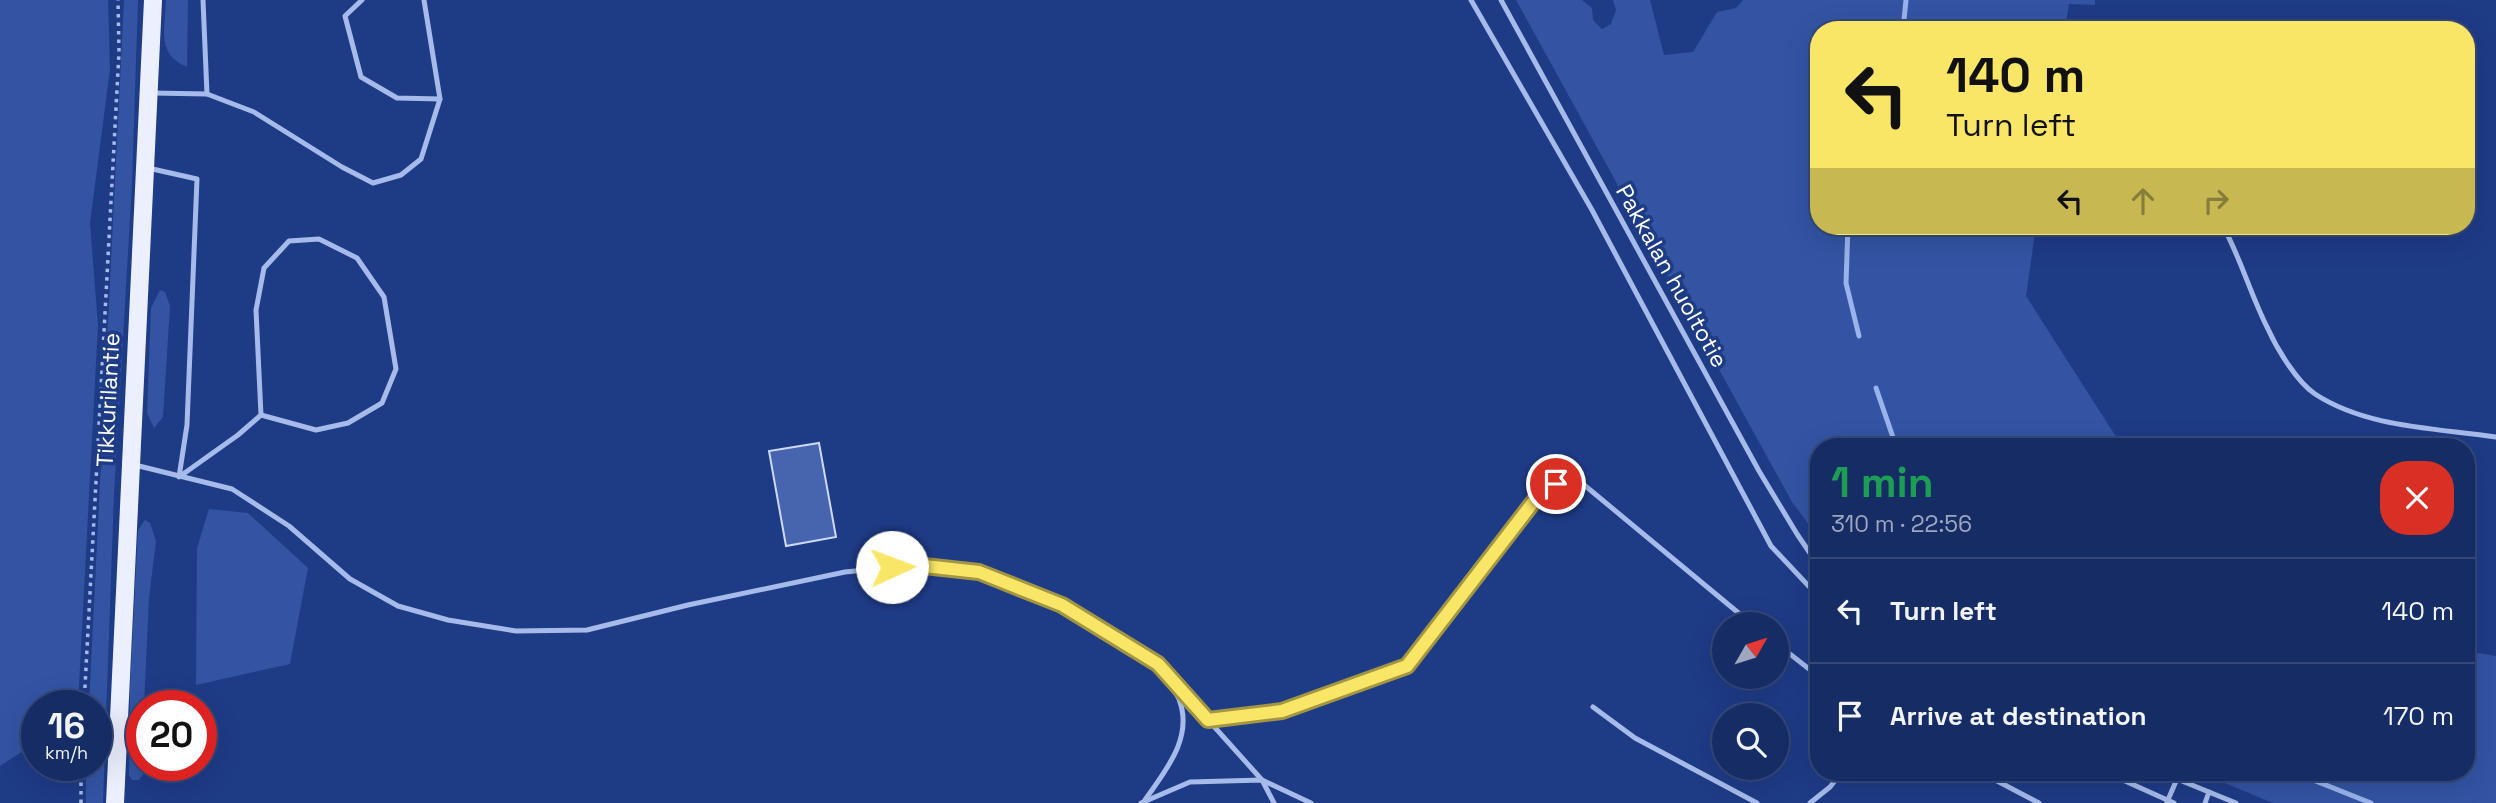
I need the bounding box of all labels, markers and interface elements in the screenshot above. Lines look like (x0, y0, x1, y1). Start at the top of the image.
text: 140 m (1946, 44, 2085, 106)
icon: left (1831, 49, 1922, 140)
text: Turn left (1946, 105, 2076, 145)
street label: Pakkalan huoltotie (1609, 179, 1735, 373)
icon: left (2051, 182, 2089, 220)
icon: ahead (2124, 182, 2162, 220)
icon: right (2197, 182, 2235, 220)
street label: Tikkurilantie (89, 332, 127, 468)
pin (1526, 454, 1586, 514)
text: 1 min (1831, 456, 1934, 509)
button: close (2380, 461, 2454, 535)
icon: arrive (1537, 465, 1575, 503)
text: 310 m · 22:56 (1831, 509, 1972, 539)
position arrow (855, 530, 929, 604)
icon: left (1831, 592, 1869, 630)
text: Turn left (1890, 594, 1997, 628)
text: 140 m (2381, 594, 2454, 628)
north arrow (1712, 612, 1788, 690)
map controls (1712, 612, 1789, 780)
speed limit sign: 20 (126, 690, 217, 781)
icon: arrive (1831, 697, 1869, 735)
text: Arrive at destination (1890, 699, 2147, 733)
text: 170 m (2383, 699, 2454, 733)
button: search (1712, 703, 1789, 780)
text: 16 (48, 704, 85, 748)
text: km/h (45, 741, 88, 764)

